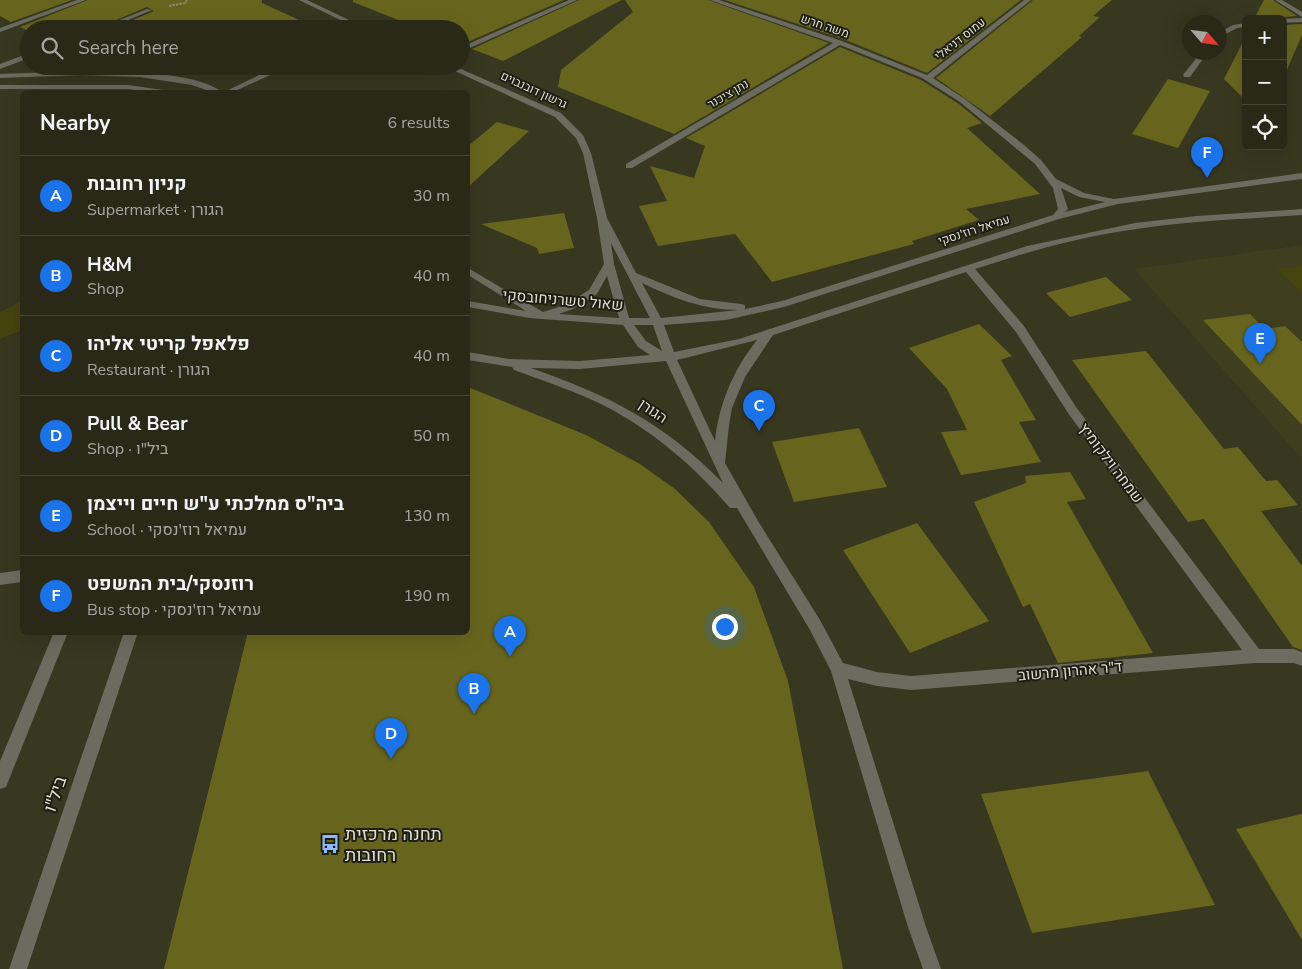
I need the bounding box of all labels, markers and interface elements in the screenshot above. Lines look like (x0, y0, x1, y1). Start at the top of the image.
street label: משה חרש (799, 10, 851, 42)
street label: עמוס דניאלי (931, 14, 989, 64)
north arrow (1182, 15, 1227, 60)
map controls (1242, 15, 1287, 150)
button: + (1242, 15, 1287, 60)
search box (20, 20, 470, 75)
icon: search (38, 34, 66, 62)
text: Search here (78, 35, 179, 61)
button: − (1242, 60, 1287, 105)
street label: גרשון דובנבוים (498, 68, 570, 113)
street label: נתן ציכנר (704, 76, 752, 112)
button: locate (1242, 105, 1287, 150)
text: Nearby (40, 109, 110, 137)
text: 6 results (388, 112, 450, 134)
pin: F (1191, 137, 1223, 178)
text: קניון רחובות (87, 171, 187, 197)
text: A (50, 185, 62, 207)
text: 30 m (413, 185, 450, 207)
text: Supermarket · הגורן (87, 199, 224, 221)
street label: עמיאל רוז'נסקי (936, 211, 1012, 249)
text: H&M (87, 252, 132, 278)
text: B (50, 265, 62, 287)
text: 40 m (413, 265, 450, 287)
text: Shop (87, 278, 124, 300)
street label: שאול טשרניחובסקי (502, 285, 624, 315)
pin: E (1244, 323, 1276, 364)
text: פלאפל קריטי אליהו (87, 331, 250, 357)
text: C (51, 345, 61, 367)
text: 40 m (413, 345, 450, 367)
text: Restaurant · הגורן (87, 359, 210, 381)
pin: C (743, 390, 775, 431)
street label: הגורן (635, 394, 671, 428)
text: Pull & Bear (87, 411, 188, 437)
street label: שמחה וילקומיץ (1074, 419, 1148, 507)
text: D (50, 425, 62, 447)
text: 50 m (413, 425, 450, 447)
text: Shop · ביל"ו (87, 438, 168, 460)
text: ביה"ס ממלכתי ע"ש חיים וייצמן (87, 491, 344, 517)
text: E (51, 505, 61, 527)
text: 130 m (403, 505, 450, 527)
text: School · עמיאל רוז'נסקי (87, 519, 247, 541)
text: רוזנסקי/בית המשפט (87, 571, 254, 597)
text: F (52, 585, 61, 607)
text: 190 m (403, 585, 450, 607)
text: Bus stop · עמיאל רוז'נסקי (87, 599, 261, 621)
your location (712, 614, 738, 640)
pin: A (494, 616, 526, 657)
street label: ד"ר אהרון מרשוב (1017, 656, 1123, 686)
pin: B (458, 673, 490, 714)
pin: D (375, 718, 407, 759)
street label: ביל"ו (38, 772, 72, 815)
place label: תחנה מרכזית רחובות (345, 822, 442, 867)
bus stop icon: תחנה מרכזית רחובות (319, 833, 341, 855)

